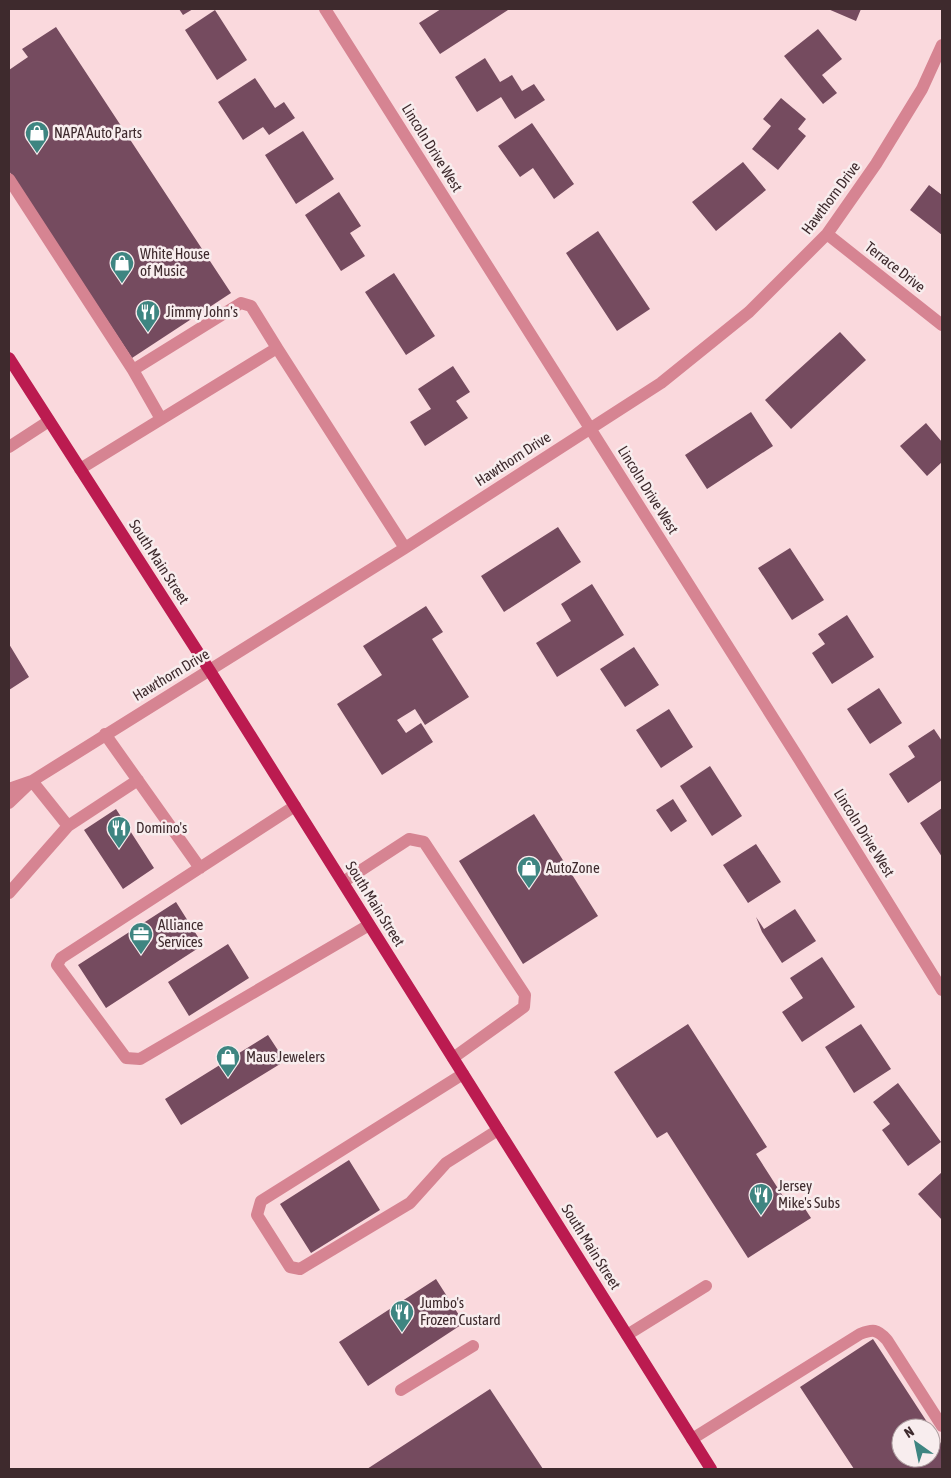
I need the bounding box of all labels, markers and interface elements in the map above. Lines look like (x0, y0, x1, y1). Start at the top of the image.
street label: Lincoln Drive West (399, 101, 466, 195)
shop icon: NAPA Auto Parts (24, 120, 50, 154)
place label: NAPA Auto Parts (54, 124, 142, 141)
street label: Hawthorn Drive (798, 158, 863, 237)
street label: Terrace Drive (862, 238, 929, 295)
place label: White House of Music (140, 245, 210, 279)
shop icon: White House of Music (109, 250, 135, 284)
restaurant icon: Jimmy John's (135, 299, 161, 333)
place label: Jimmy John's (166, 303, 238, 320)
street label: Hawthorn Drive (472, 428, 554, 489)
street label: Lincoln Drive West (615, 443, 682, 537)
street label: South Main Street (126, 516, 193, 607)
street label: Hawthorn Drive (129, 645, 212, 704)
street label: Lincoln Drive West (831, 786, 898, 880)
restaurant icon: Domino's (106, 815, 132, 849)
place label: Domino's (136, 819, 187, 836)
shop icon: AutoZone (516, 855, 542, 889)
street label: South Main Street (343, 858, 408, 949)
place label: AutoZone (546, 859, 600, 876)
place label: Alliance Services (158, 916, 204, 950)
office icon: Alliance Services (128, 921, 154, 955)
shop icon: Maus Jewelers (215, 1044, 241, 1078)
place label: Maus Jewelers (246, 1048, 325, 1065)
place label: Jersey Mike's Subs (778, 1177, 840, 1211)
restaurant icon: Jersey Mike's Subs (748, 1182, 774, 1216)
street label: South Main Street (559, 1201, 624, 1292)
place label: Jumbo's Frozen Custard (420, 1294, 501, 1328)
restaurant icon: Jumbo's Frozen Custard (389, 1299, 415, 1333)
north arrow (891, 1418, 941, 1468)
text: N (901, 1423, 917, 1441)

